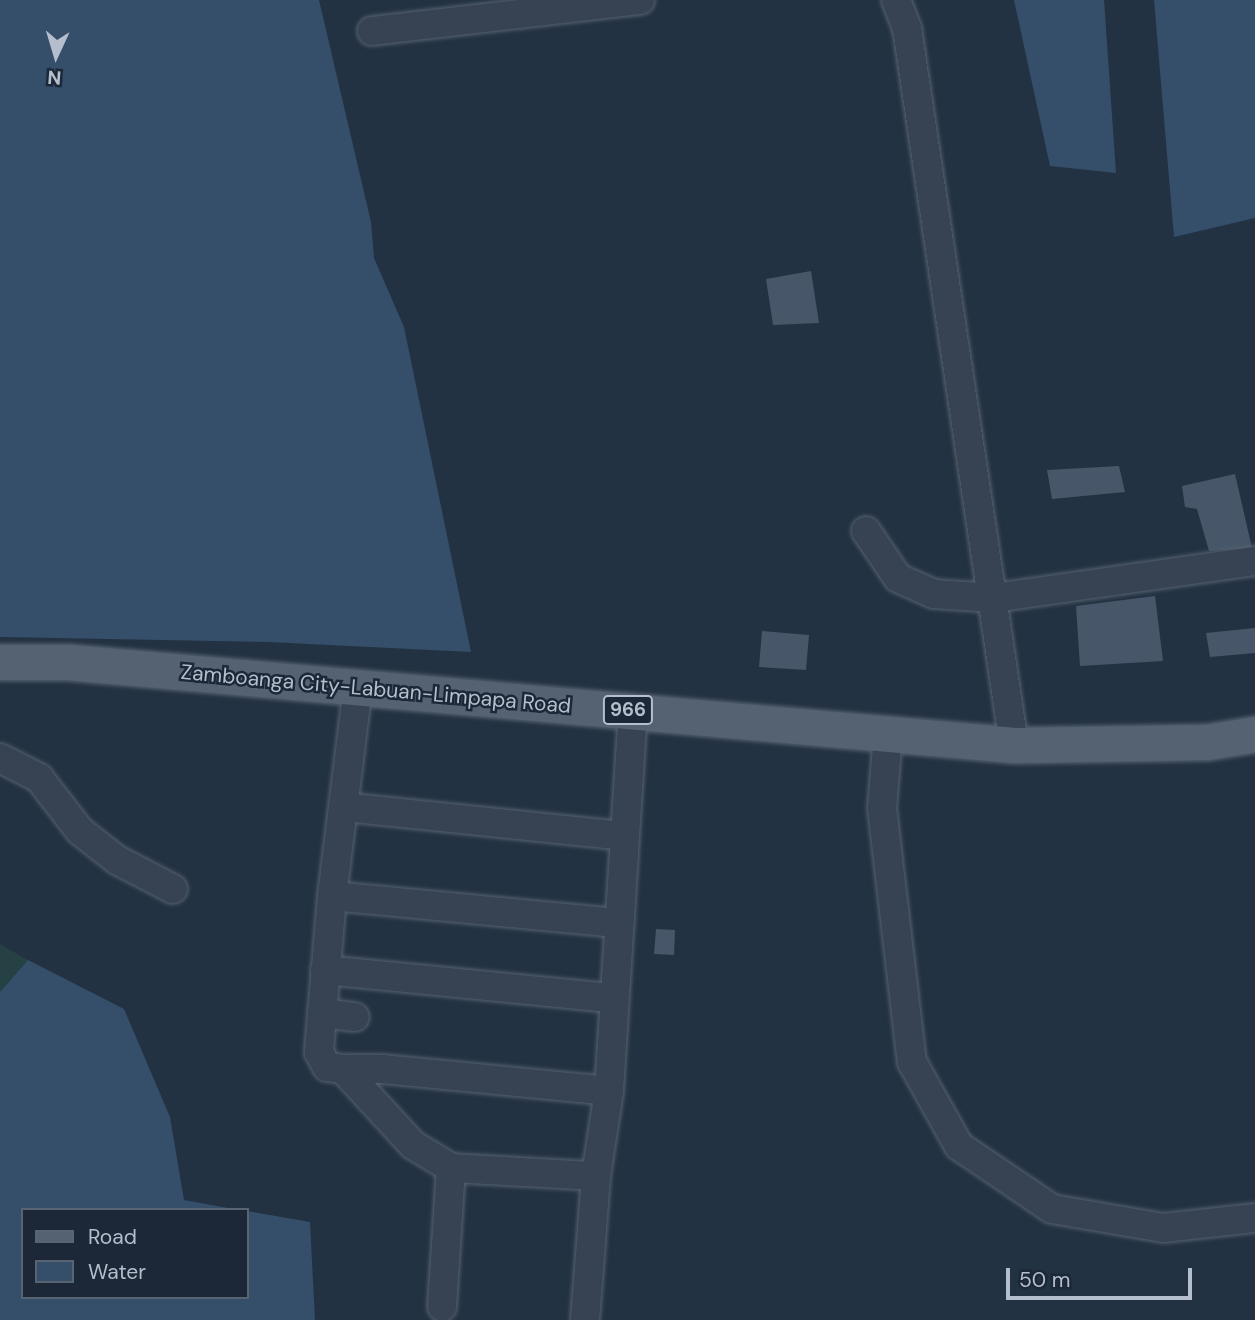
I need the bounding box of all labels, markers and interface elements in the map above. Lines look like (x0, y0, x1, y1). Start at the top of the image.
north arrow (21, 21, 91, 91)
text: N (47, 64, 62, 90)
street label: Zamboanga City-Labuan-Limpapa Road (180, 659, 572, 719)
road number: 966 (602, 694, 654, 726)
legend (21, 1208, 248, 1299)
text: Road (88, 1223, 137, 1251)
scale bar (1010, 1254, 1196, 1298)
text: Water (88, 1258, 146, 1286)
text: 50 m (1019, 1266, 1070, 1294)

